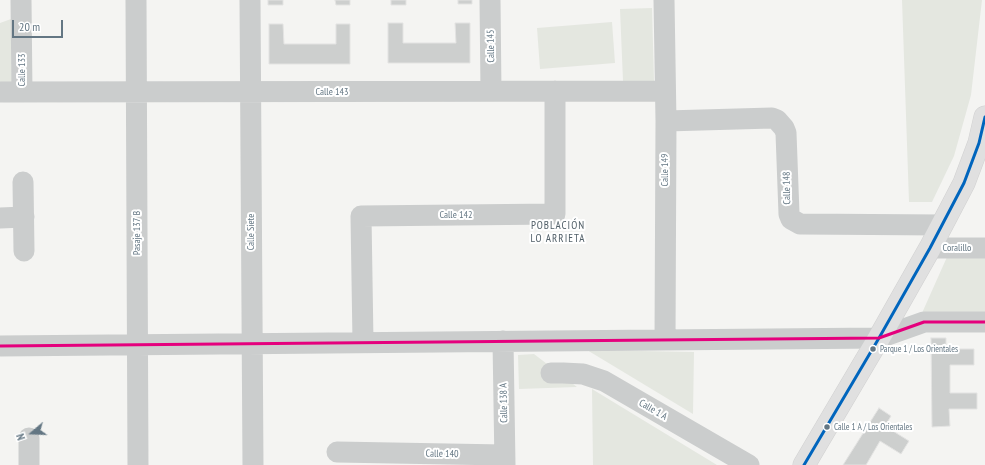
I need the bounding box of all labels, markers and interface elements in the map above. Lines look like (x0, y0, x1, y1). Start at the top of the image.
scale bar (14, 12, 65, 38)
text: 20 m (19, 19, 40, 34)
street label: Calle 145 (485, 29, 497, 63)
street label: Calle 133 (16, 54, 28, 86)
street label: Calle 143 (316, 86, 348, 98)
street label: Calle 149 (659, 154, 671, 186)
street label: Calle 148 (781, 171, 793, 205)
street label: Calle 142 (440, 209, 472, 221)
street label: Pasaje 137 B (131, 211, 143, 255)
street label: Calle Siete (245, 214, 257, 250)
district label: POBLACIÓN LO ARRIETA (531, 219, 585, 245)
street label: Coralillo (943, 242, 971, 254)
marker: Parque 1 / Los Orientales (868, 344, 878, 354)
place label: Parque 1 / Los Orientales (880, 344, 958, 354)
street label: Calle 138 A (498, 383, 510, 423)
street label: Calle 1 A (637, 397, 669, 423)
north arrow (12, 413, 52, 453)
marker: Calle 1 A / Los Orientales (822, 422, 832, 432)
place label: Calle 1 A / Los Orientales (834, 422, 912, 432)
text: N (13, 432, 28, 442)
street label: Calle 140 (425, 448, 459, 460)

